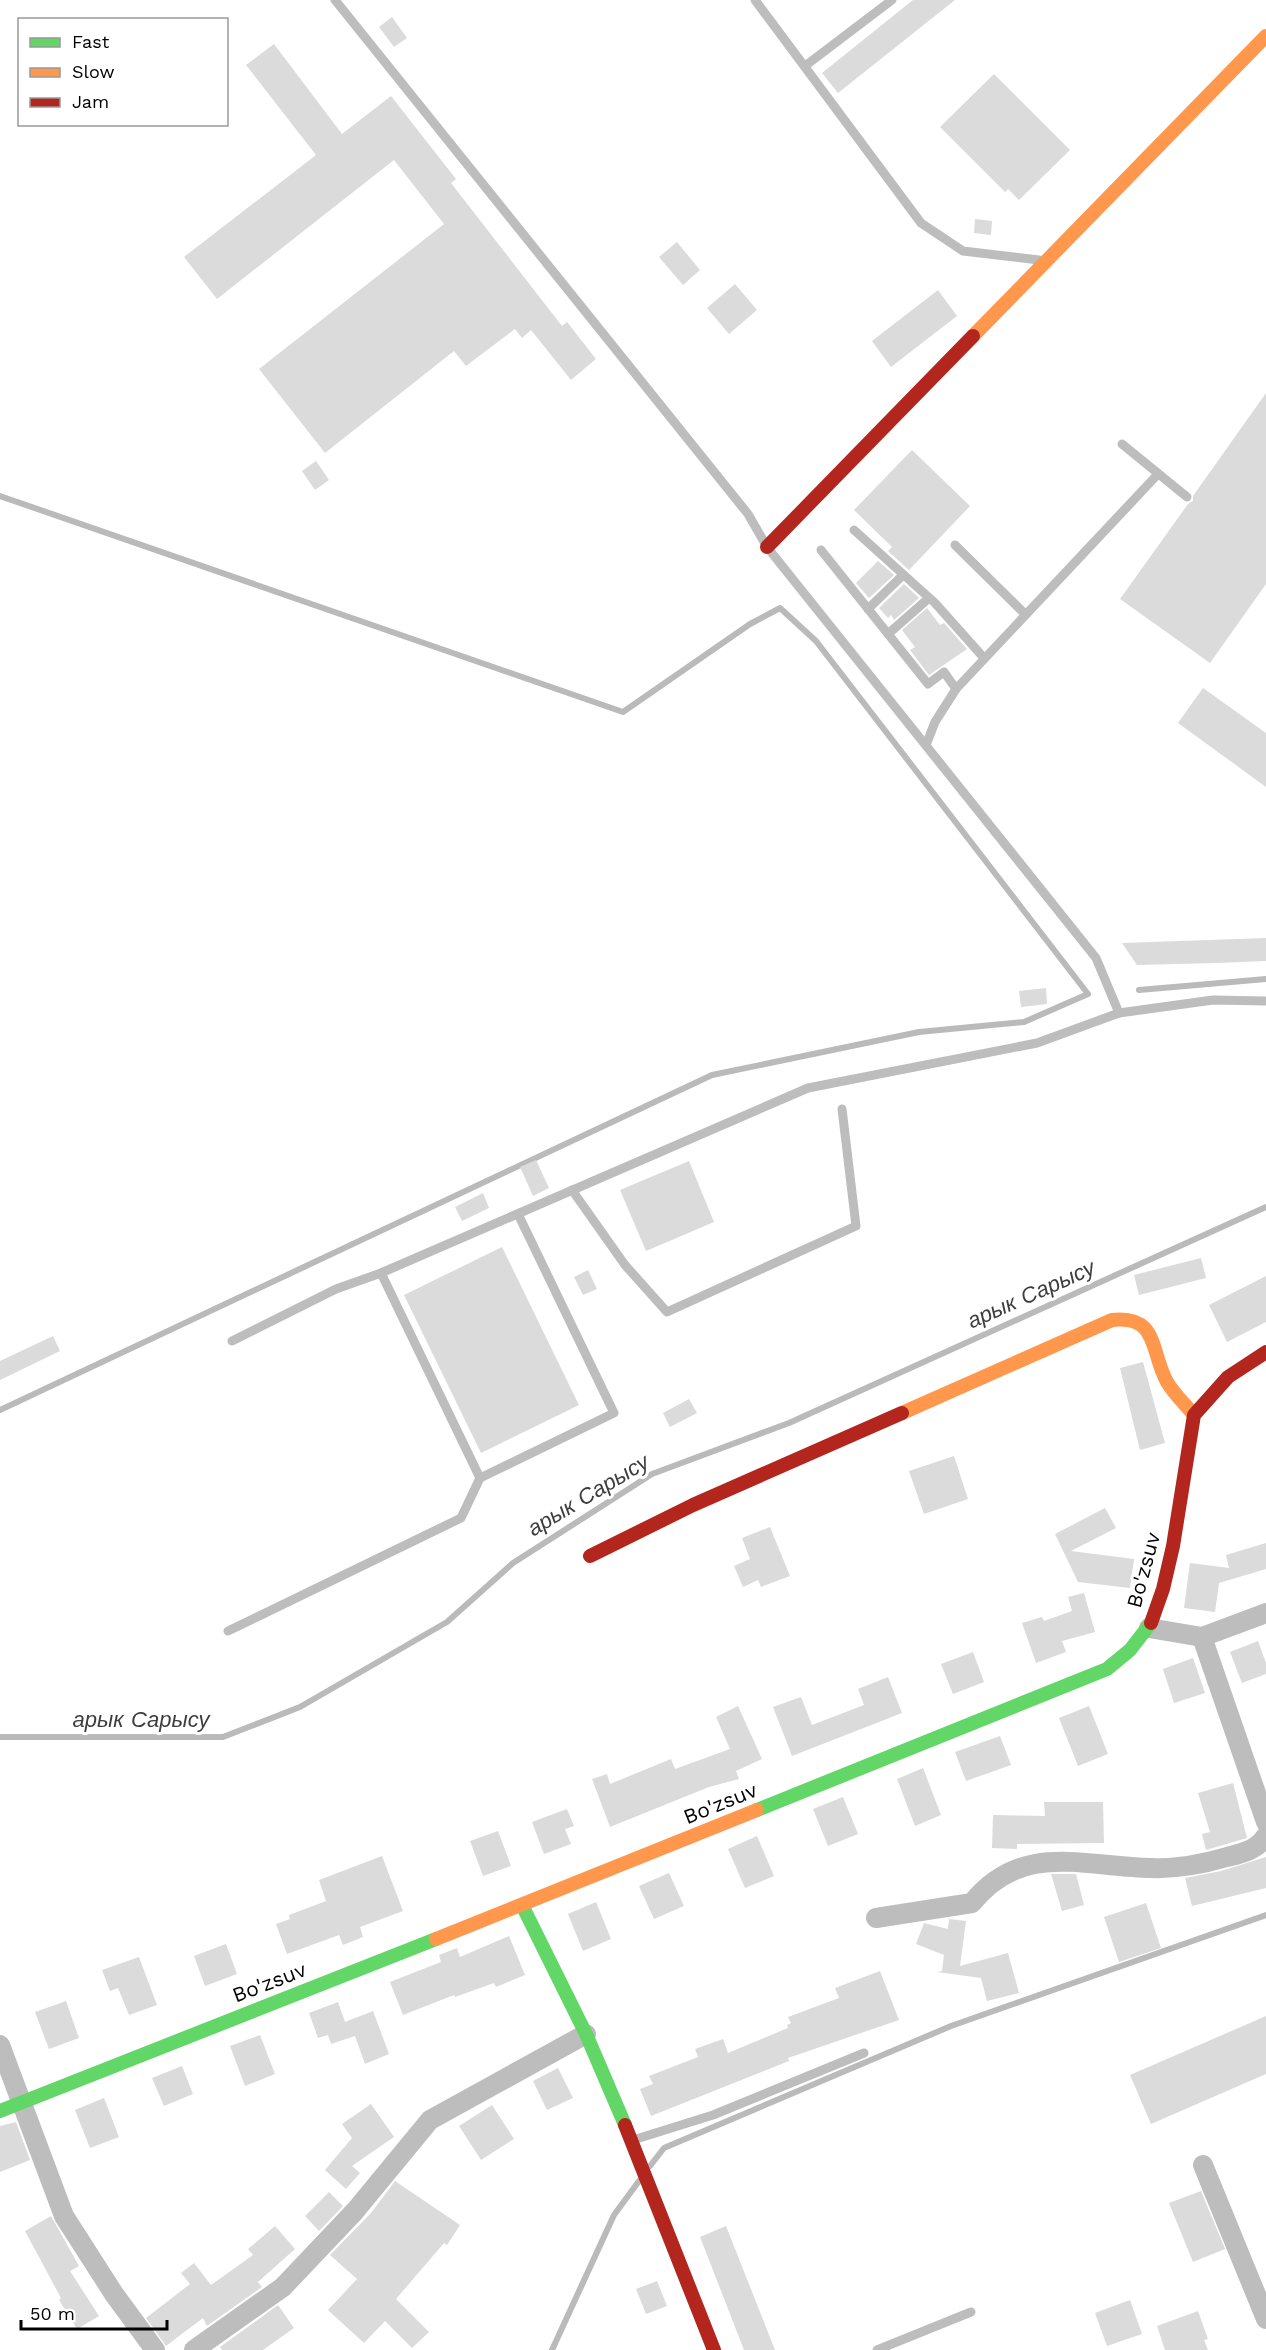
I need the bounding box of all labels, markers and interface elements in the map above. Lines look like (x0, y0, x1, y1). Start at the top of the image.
legend (18, 18, 228, 126)
text: Fast (72, 31, 110, 52)
text: Slow (72, 61, 115, 82)
text: Jam (72, 91, 109, 112)
water label: арык Сарысу (963, 1254, 1100, 1333)
water label: арык Сарысу (523, 1448, 655, 1541)
street label: Bo'zsuv (1121, 1530, 1165, 1610)
water label: арык Сарысу (73, 1707, 211, 1732)
street label: Bo'zsuv (680, 1777, 760, 1829)
street label: Bo'zsuv (229, 1957, 309, 2007)
scale bar (21, 2293, 166, 2331)
text: 50 m (30, 2303, 75, 2324)

